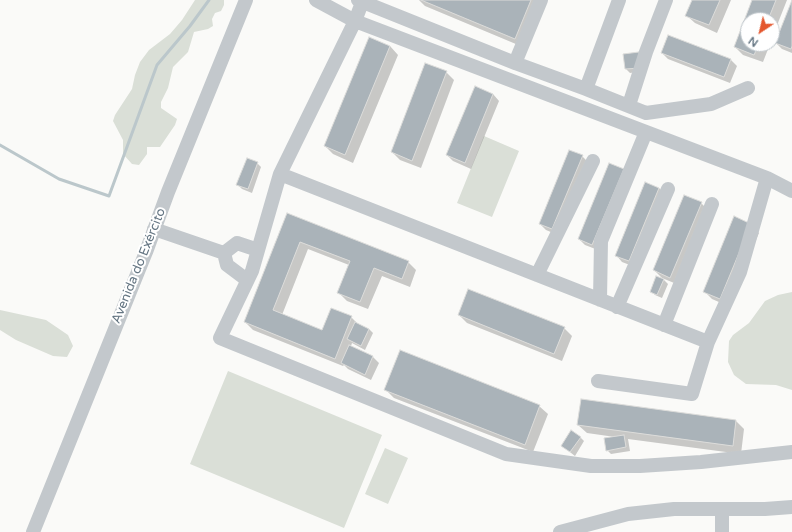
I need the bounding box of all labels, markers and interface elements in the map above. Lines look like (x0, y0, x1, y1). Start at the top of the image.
north arrow (740, 12, 780, 52)
text: N (746, 34, 761, 49)
street label: Avenida do Exército (109, 206, 169, 326)

